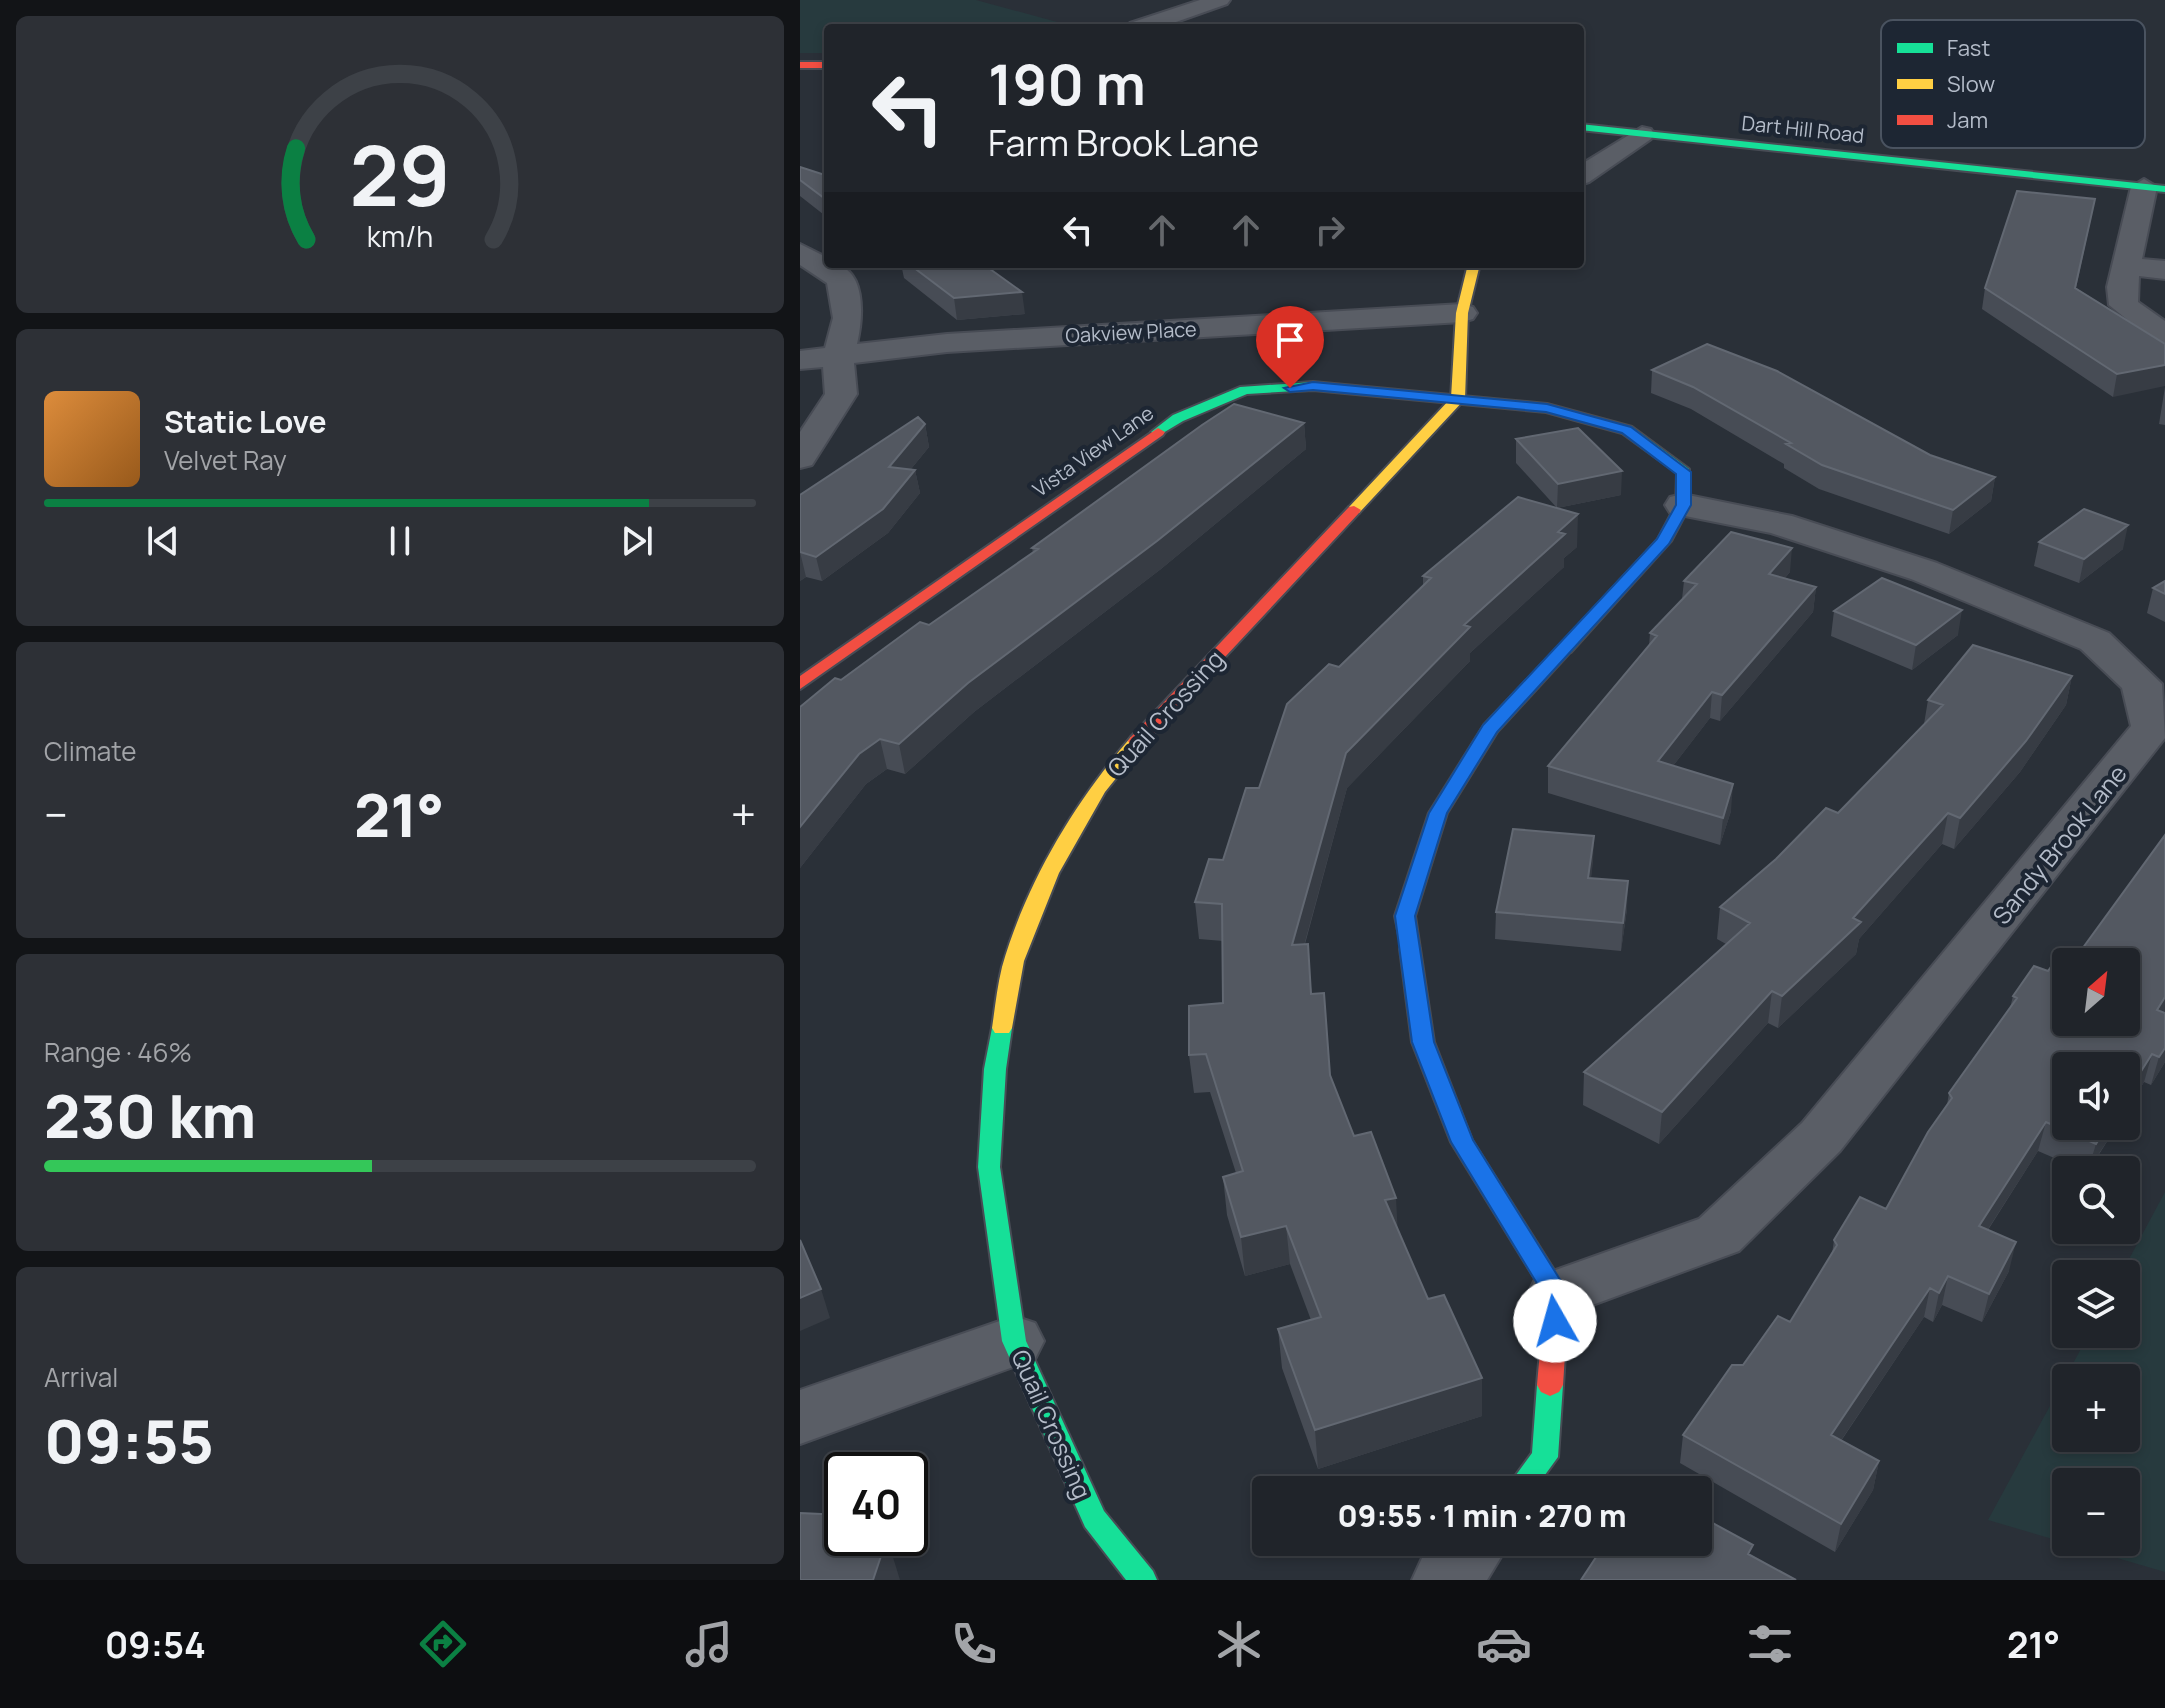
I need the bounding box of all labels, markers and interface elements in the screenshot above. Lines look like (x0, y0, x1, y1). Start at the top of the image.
legend (1881, 20, 2145, 148)
text: Fast (1947, 33, 1990, 63)
text: 190 m (988, 45, 1146, 122)
icon: left (856, 56, 960, 160)
text: Slow (1947, 69, 1995, 99)
text: Jam (1947, 105, 1988, 135)
street label: Dart Hill Road (1740, 109, 1866, 149)
text: 29 (349, 117, 451, 231)
text: Farm Brook Lane (988, 118, 1259, 167)
icon: left (1056, 208, 1100, 252)
icon: ahead (1140, 208, 1184, 252)
icon: ahead (1224, 208, 1268, 252)
icon: right (1308, 208, 1352, 252)
text: km/h (367, 218, 433, 257)
pin (1256, 306, 1324, 388)
street label: Oakview Place (1065, 315, 1197, 349)
icon: arrive (1268, 318, 1312, 362)
street label: Vista View Lane (1027, 399, 1159, 503)
text: Static Love (164, 401, 327, 442)
text: Velvet Ray (164, 442, 287, 478)
icon: previous (141, 519, 185, 563)
icon: pause (378, 519, 422, 563)
icon: next (615, 519, 659, 563)
street label: Quail Crossing (1099, 643, 1231, 783)
text: Climate (44, 733, 136, 769)
street label: Sandy Brook Lane (1985, 757, 2133, 931)
text: 21° (354, 773, 444, 855)
text: − (44, 784, 68, 844)
text: + (731, 784, 756, 844)
north arrow (2052, 948, 2140, 1036)
map controls (2052, 948, 2140, 1556)
text: Range · 46% (44, 1034, 192, 1070)
button: sound (2052, 1052, 2140, 1140)
text: 230 km (44, 1074, 256, 1156)
button: search (2052, 1156, 2140, 1244)
button: layers (2052, 1260, 2140, 1348)
position arrow (1513, 1279, 1597, 1363)
street label: Quail Crossing (1004, 1344, 1100, 1504)
text: Arrival (44, 1359, 118, 1395)
button: + (2052, 1364, 2140, 1452)
text: 09:55 (44, 1399, 214, 1481)
speed limit sign: 40 (824, 1452, 928, 1556)
button: − (2052, 1468, 2140, 1556)
text: 09:55 · 1 min · 270 m (1338, 1495, 1626, 1536)
icon: directions (415, 1616, 471, 1672)
icon: music (681, 1616, 737, 1672)
icon: phone (946, 1616, 1002, 1672)
icon: climate (1211, 1616, 1267, 1672)
icon: car (1476, 1616, 1532, 1672)
icon: filters (1742, 1616, 1798, 1672)
text: 09:54 (105, 1620, 206, 1669)
text: 21° (2007, 1620, 2060, 1669)

